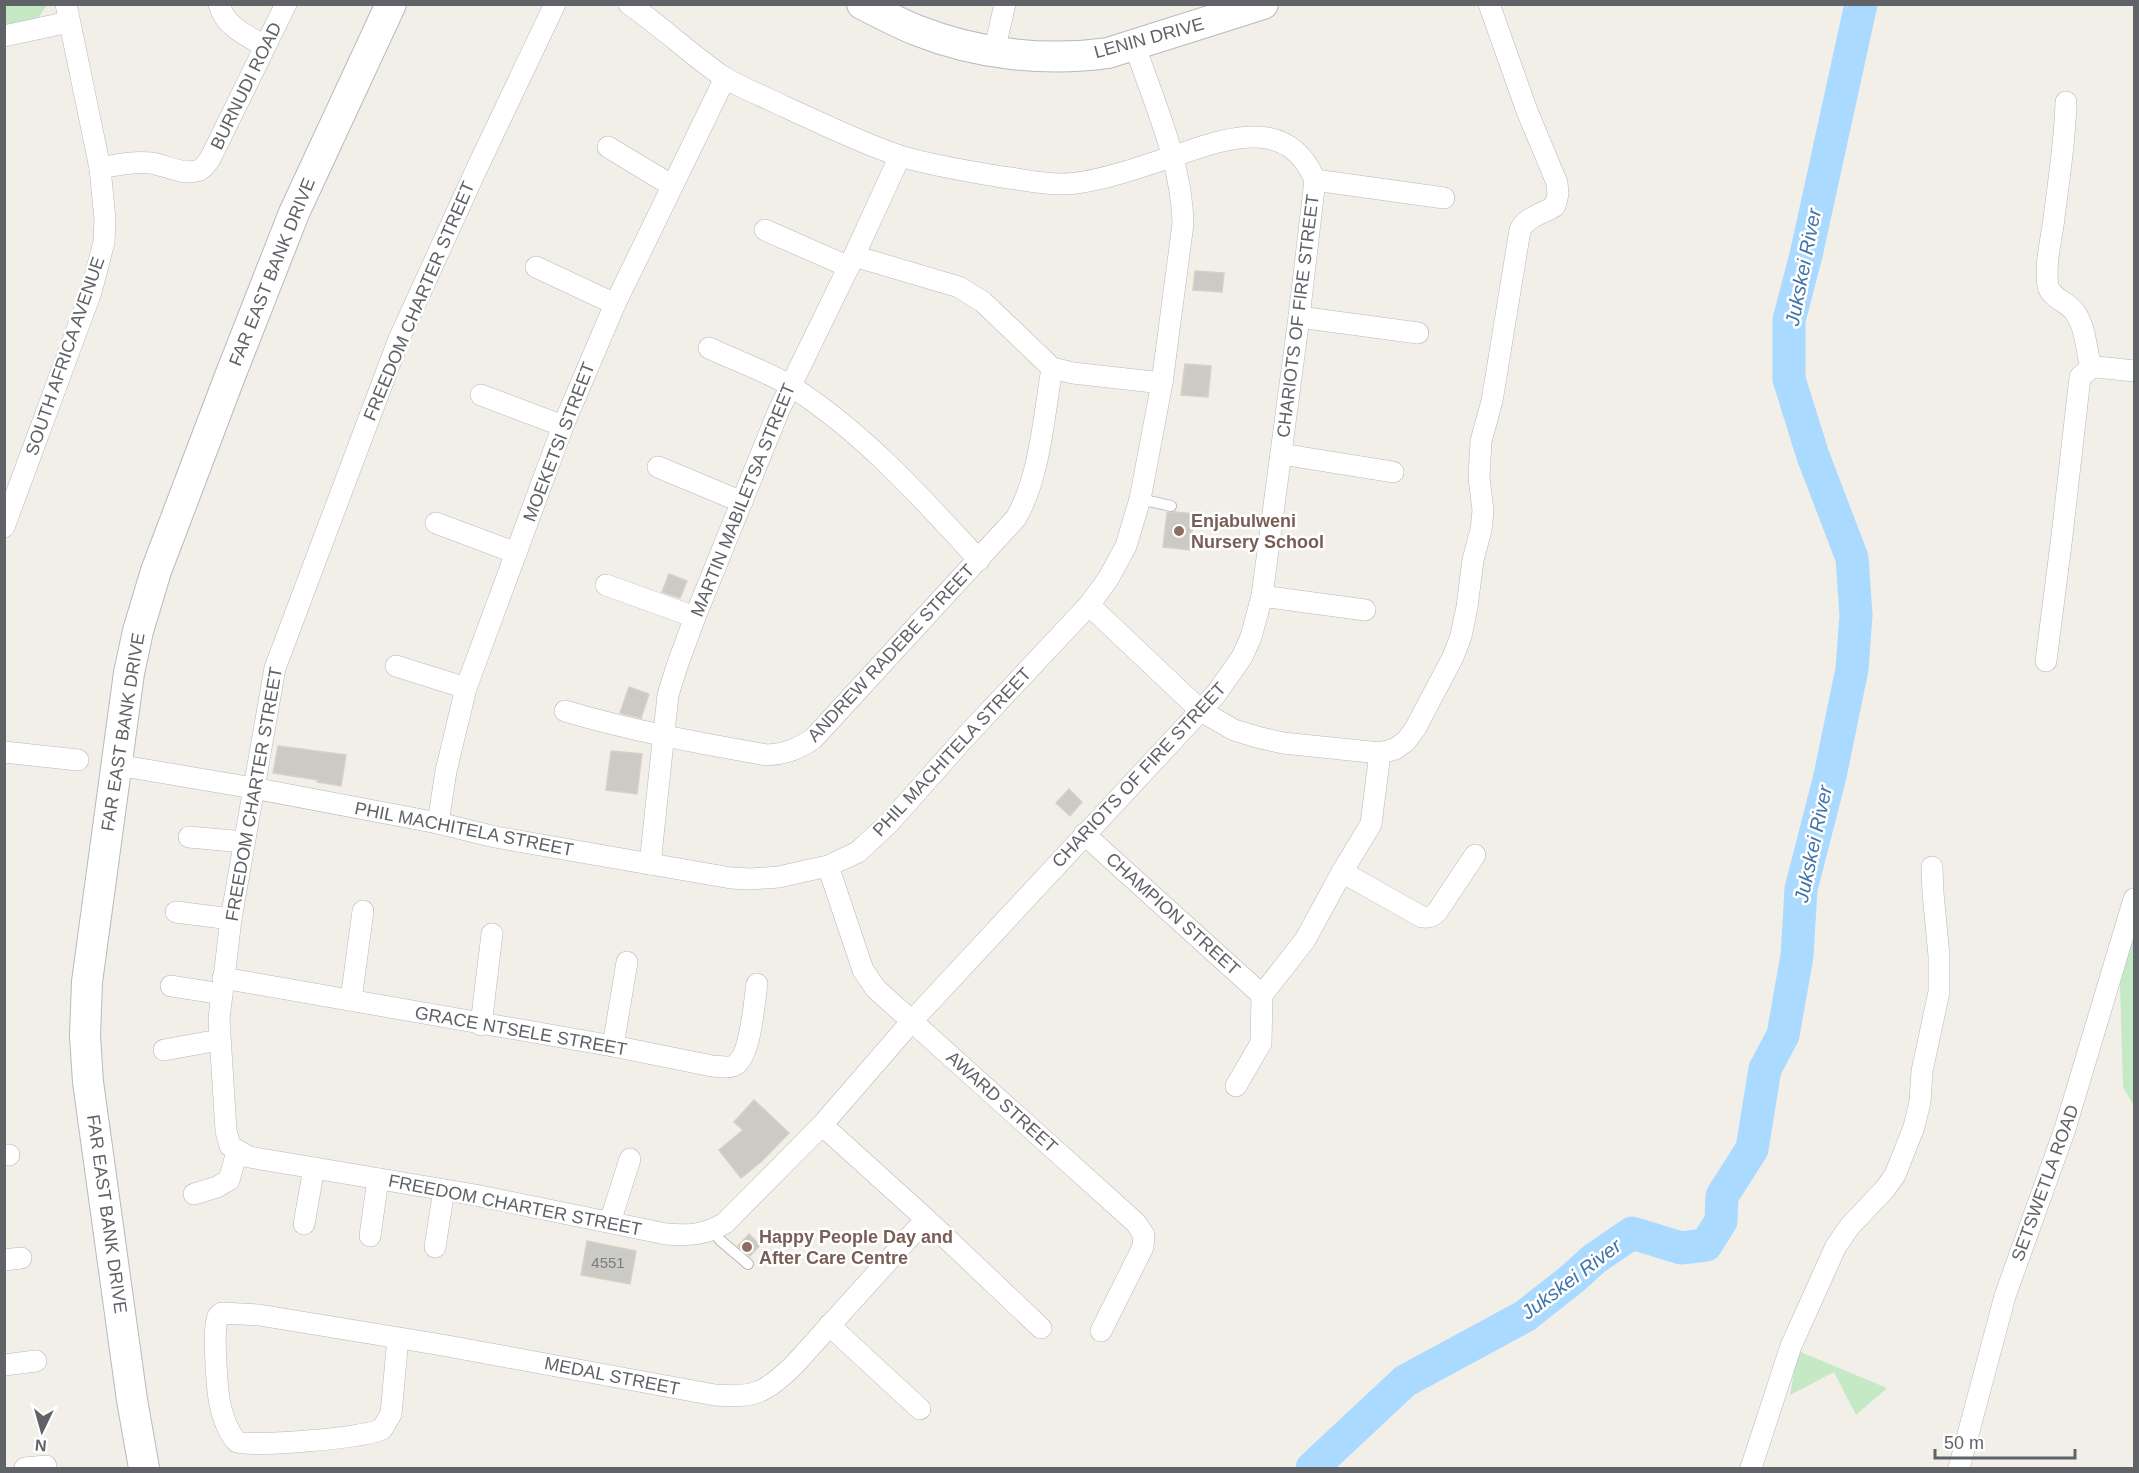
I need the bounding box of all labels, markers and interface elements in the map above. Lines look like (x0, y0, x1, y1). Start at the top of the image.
street label: LENIN DRIVE (1092, 14, 1206, 62)
street label: BURNUDI ROAD (207, 19, 285, 153)
street label: FAR EAST BANK DRIVE (225, 175, 319, 369)
street label: FREEDOM CHARTER STREET (359, 178, 479, 424)
street label: CHARIOTS OF FIRE STREET (1273, 193, 1323, 439)
water label: Jukskei River (1781, 205, 1825, 328)
street label: SOUTH AFRICA AVENUE (22, 254, 108, 458)
street label: MOEKETSI STREET (519, 360, 599, 524)
street label: MARTIN MABILETSA STREET (687, 380, 799, 620)
place label: Enjabulweni Nursery School (1191, 511, 1324, 552)
marker: Enjabulweni Nursery School (1172, 524, 1186, 538)
street label: ANDREW RADEBE STREET (804, 560, 978, 746)
street label: FAR EAST BANK DRIVE (97, 631, 149, 833)
street label: PHIL MACHITELA STREET (869, 664, 1035, 840)
street label: FREEDOM CHARTER STREET (222, 665, 286, 923)
street label: CHARIOTS OF FIRE STREET (1048, 679, 1230, 871)
water label: Jukskei River (1790, 782, 1836, 905)
street label: PHIL MACHITELA STREET (353, 798, 575, 860)
street label: CHAMPION STREET (1102, 849, 1244, 979)
street label: GRACE NTSELE STREET (413, 1002, 629, 1060)
street label: AWARD STREET (943, 1047, 1061, 1157)
street label: SETSWETLA ROAD (2007, 1102, 2083, 1264)
street label: FAR EAST BANK DRIVE (83, 1113, 131, 1315)
street label: FREEDOM CHARTER STREET (387, 1171, 643, 1239)
place label: Happy People Day and After Care Centre (759, 1227, 953, 1268)
water label: Jukskei River (1516, 1234, 1626, 1324)
marker: Happy People Day and After Care Centre (740, 1240, 754, 1254)
house number: 4551 (591, 1254, 625, 1271)
street label: MEDAL STREET (543, 1353, 681, 1399)
north arrow (12, 1401, 72, 1461)
scale bar (1935, 1422, 2074, 1460)
text: 50 m (1944, 1433, 1984, 1453)
text: N (34, 1436, 47, 1454)

